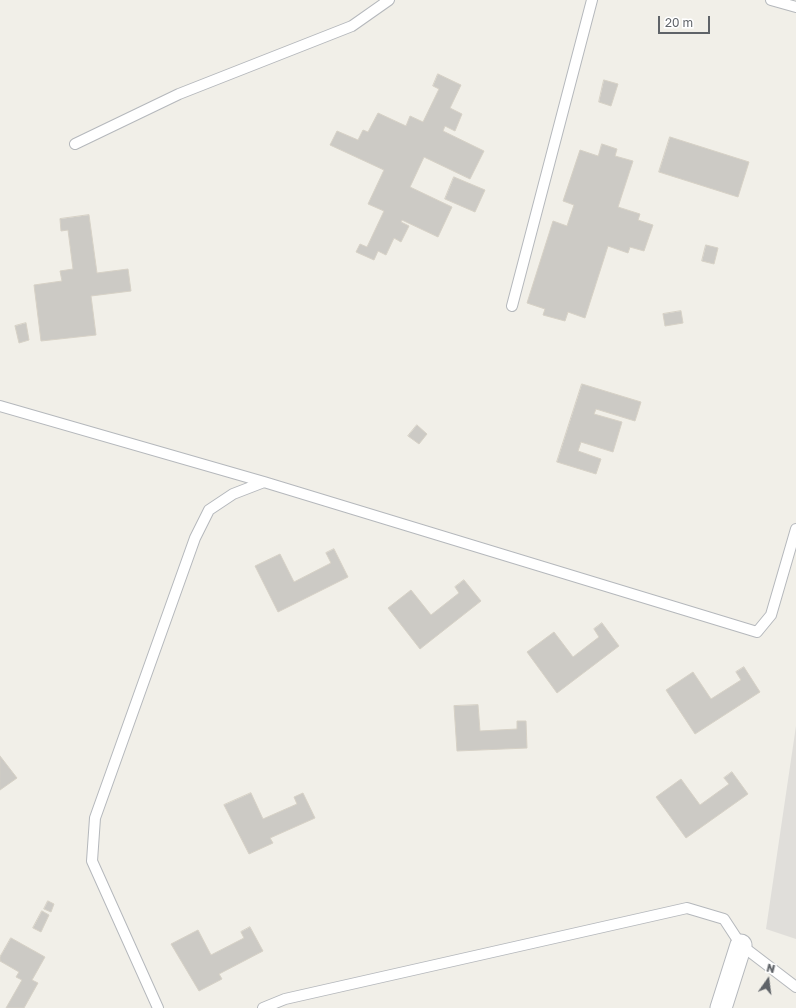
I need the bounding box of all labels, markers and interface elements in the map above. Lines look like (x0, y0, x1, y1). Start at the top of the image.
scale bar (660, 8, 712, 34)
text: 20 m (665, 15, 693, 30)
north arrow (748, 960, 788, 1000)
text: N (765, 961, 777, 975)

